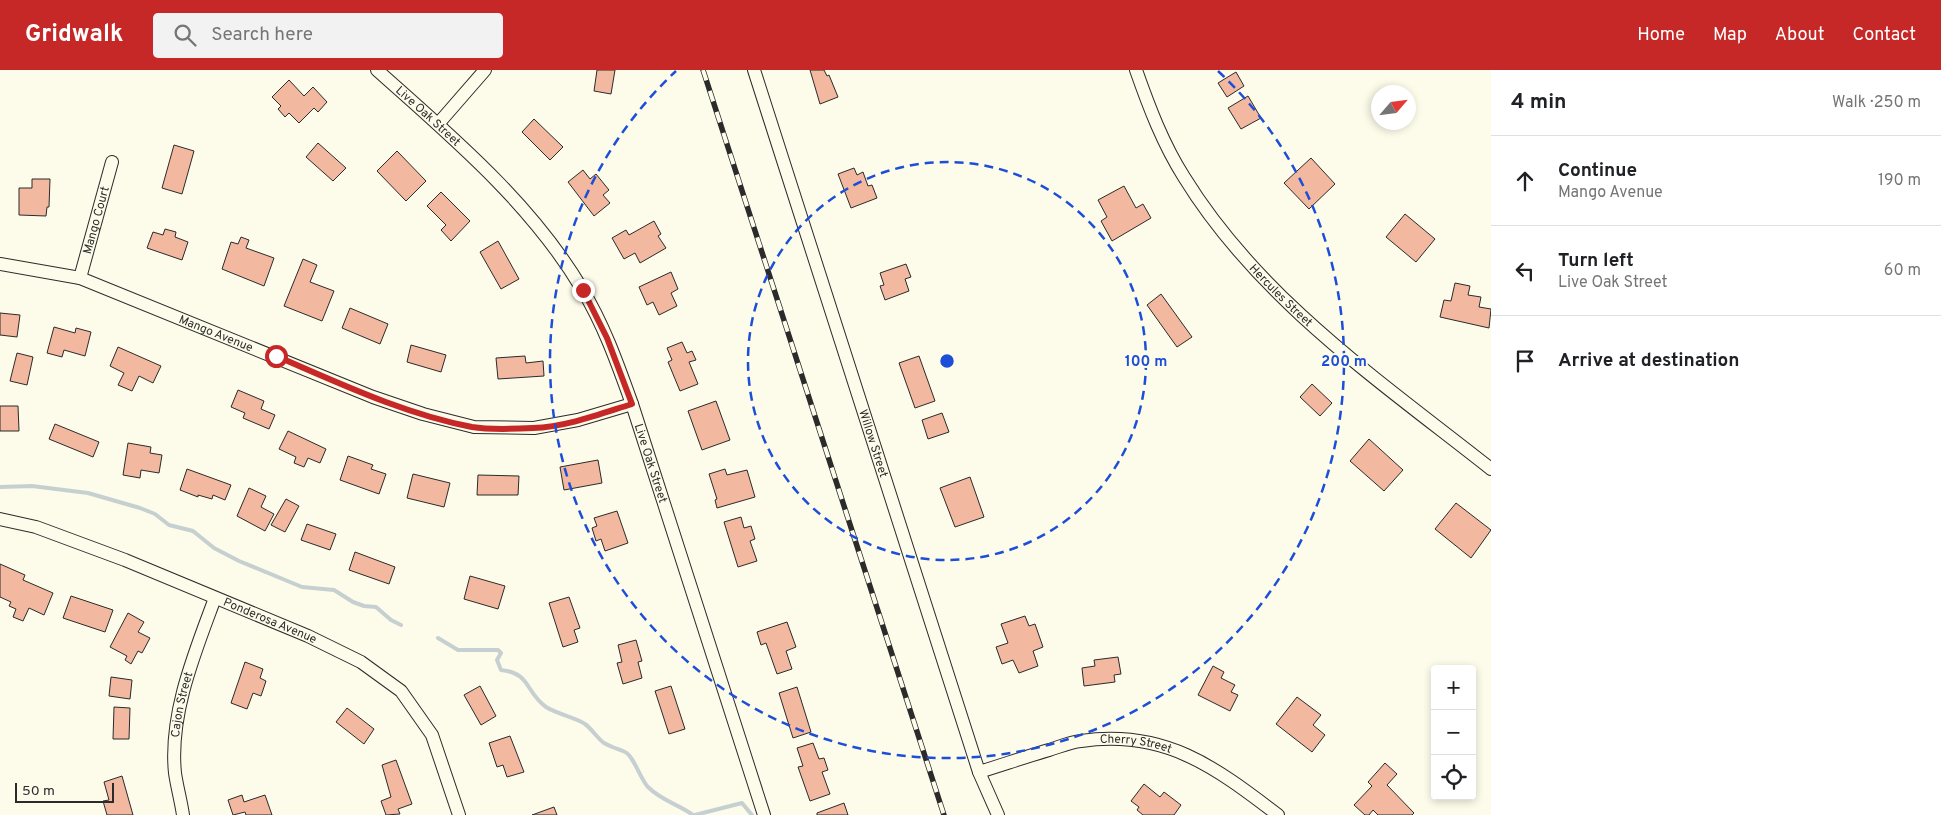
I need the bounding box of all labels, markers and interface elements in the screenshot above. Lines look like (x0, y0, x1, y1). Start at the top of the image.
search box (153, 13, 503, 58)
text: Gridwalk (25, 20, 123, 50)
icon: search (171, 21, 199, 49)
text: Search here (211, 23, 313, 47)
text: Home (1637, 24, 1685, 47)
text: Map (1713, 24, 1747, 47)
text: About (1775, 24, 1824, 47)
text: Contact (1852, 24, 1916, 47)
street label: Live Oak Street (392, 83, 464, 150)
north arrow (1371, 85, 1416, 130)
text: 4 min (1511, 89, 1567, 116)
text: Walk · 250 m (1832, 93, 1921, 113)
text: Continue (1558, 159, 1637, 183)
icon: ahead (1511, 167, 1539, 195)
text: 190 m (1878, 171, 1921, 191)
text: Mango Avenue (1558, 183, 1663, 203)
street label: Mango Court (80, 185, 114, 256)
text: Turn left (1558, 249, 1634, 273)
icon: left (1511, 257, 1539, 285)
street label: Hercules Street (1245, 261, 1316, 331)
text: 60 m (1884, 261, 1921, 281)
text: Live Oak Street (1558, 273, 1668, 293)
route end (572, 279, 595, 302)
street label: Mango Avenue (176, 312, 255, 356)
route start (265, 345, 288, 368)
icon: arrive (1511, 347, 1539, 375)
text: Arrive at destination (1558, 349, 1739, 373)
centre of rings (938, 352, 956, 370)
text: 100 m (1125, 353, 1167, 372)
text: 200 m (1321, 353, 1367, 372)
street label: Willow Street (854, 408, 891, 480)
street label: Live Oak Street (630, 422, 670, 505)
street label: Ponderosa Avenue (221, 595, 319, 648)
map controls (1431, 665, 1476, 800)
button: + (1431, 665, 1476, 710)
street label: Cajon Street (168, 670, 197, 738)
button: − (1431, 710, 1476, 755)
street label: Cherry Street (1100, 732, 1174, 758)
button: locate (1431, 755, 1476, 800)
scale bar (15, 780, 114, 803)
text: 50 m (22, 783, 55, 800)

